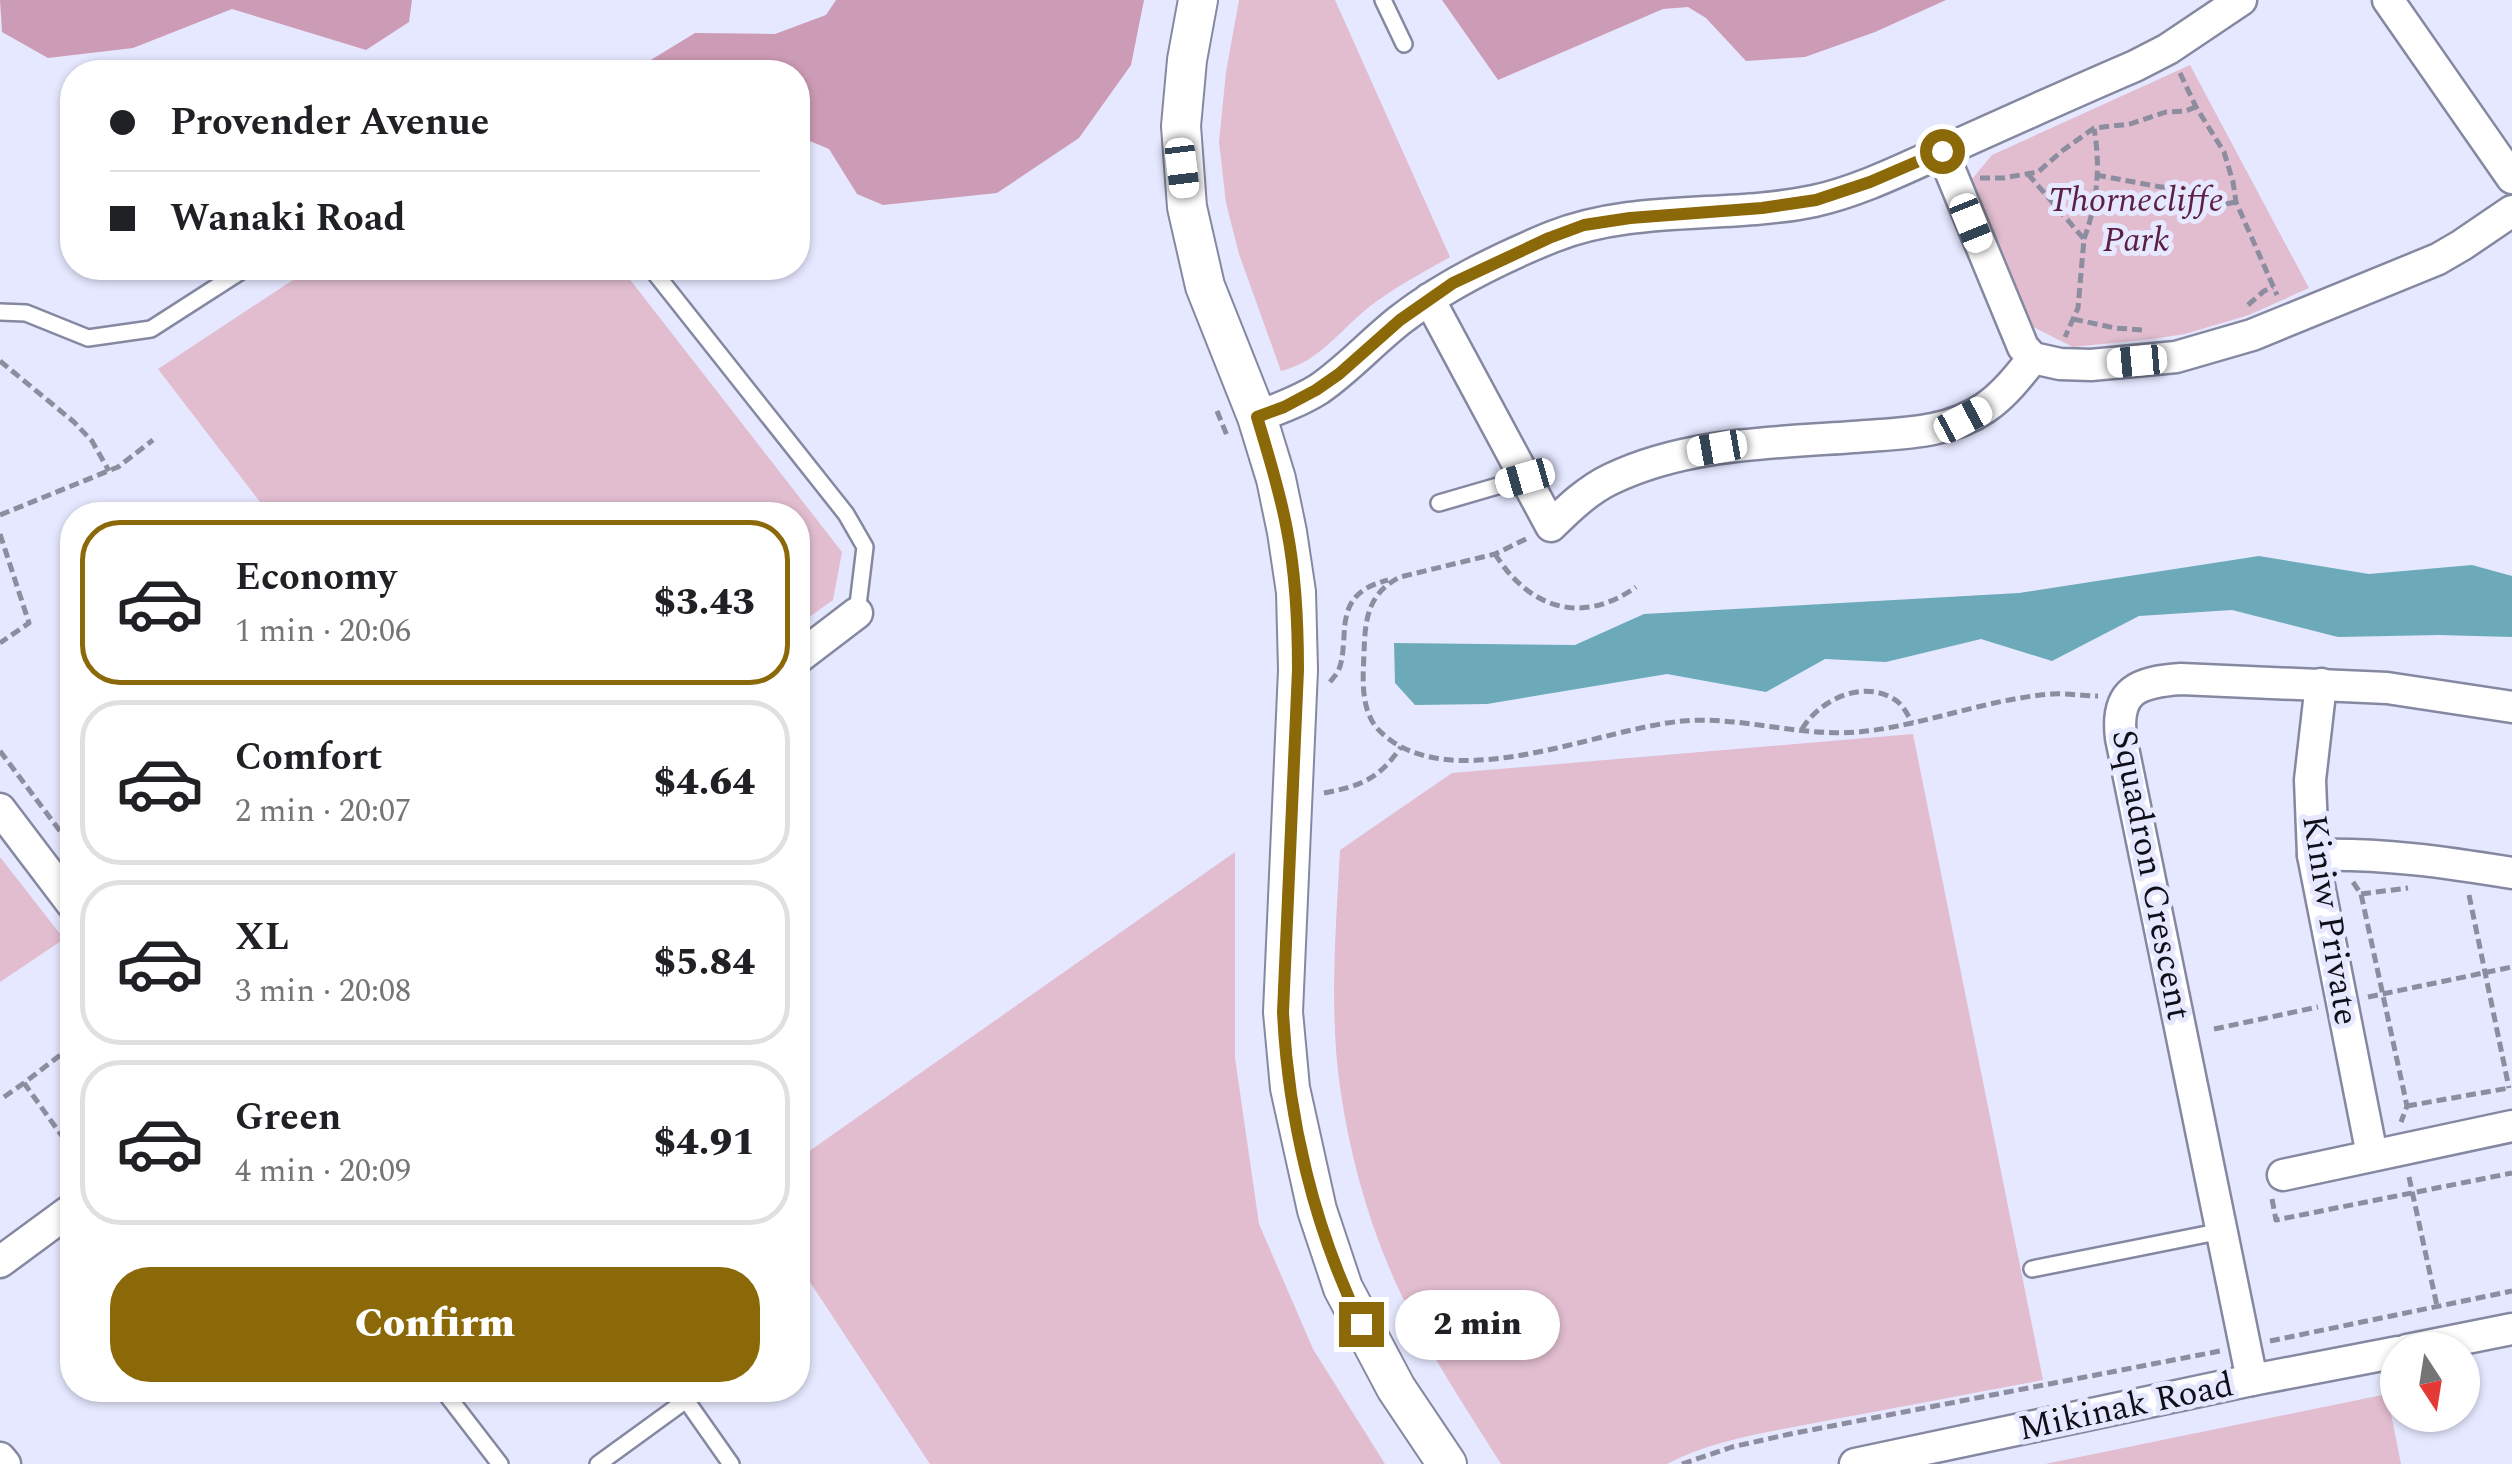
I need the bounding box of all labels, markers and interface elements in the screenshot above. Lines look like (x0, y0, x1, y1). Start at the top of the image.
text: Provender Avenue (170, 94, 489, 152)
route start (1920, 129, 1965, 174)
car (1163, 136, 1201, 200)
park label: Thornecliffe Park (2048, 174, 2224, 267)
text: Wanaki Road (170, 190, 406, 248)
car (1946, 190, 1996, 256)
car (2106, 343, 2168, 379)
car (1929, 393, 1997, 447)
car (1685, 428, 1749, 468)
car (1492, 455, 1558, 501)
text: Economy (235, 549, 396, 607)
icon: car (115, 558, 205, 648)
text: $3.43 (653, 574, 755, 632)
text: 1 min · 20:06 (235, 607, 411, 656)
street label: Squadron Crescent (2097, 725, 2205, 1025)
text: Comfort (235, 729, 382, 787)
icon: car (115, 738, 205, 828)
text: $4.64 (653, 754, 755, 812)
text: 2 min · 20:07 (235, 787, 411, 836)
street label: Kiniw Private (2287, 811, 2373, 1029)
text: XL (235, 909, 289, 967)
icon: car (115, 918, 205, 1008)
text: $5.84 (653, 934, 755, 992)
text: 3 min · 20:08 (235, 967, 411, 1016)
text: Green (235, 1089, 342, 1147)
icon: car (115, 1098, 205, 1188)
text: $4.91 (653, 1114, 755, 1172)
text: 4 min · 20:09 (235, 1147, 411, 1196)
button: Confirm (110, 1267, 760, 1382)
callout: 2 min (1396, 1289, 1561, 1359)
text: 2 min (1433, 1300, 1522, 1349)
route end (1339, 1302, 1384, 1347)
north arrow (2380, 1332, 2480, 1432)
map controls (2380, 1332, 2480, 1432)
street label: Mikinak Road (2014, 1358, 2238, 1456)

